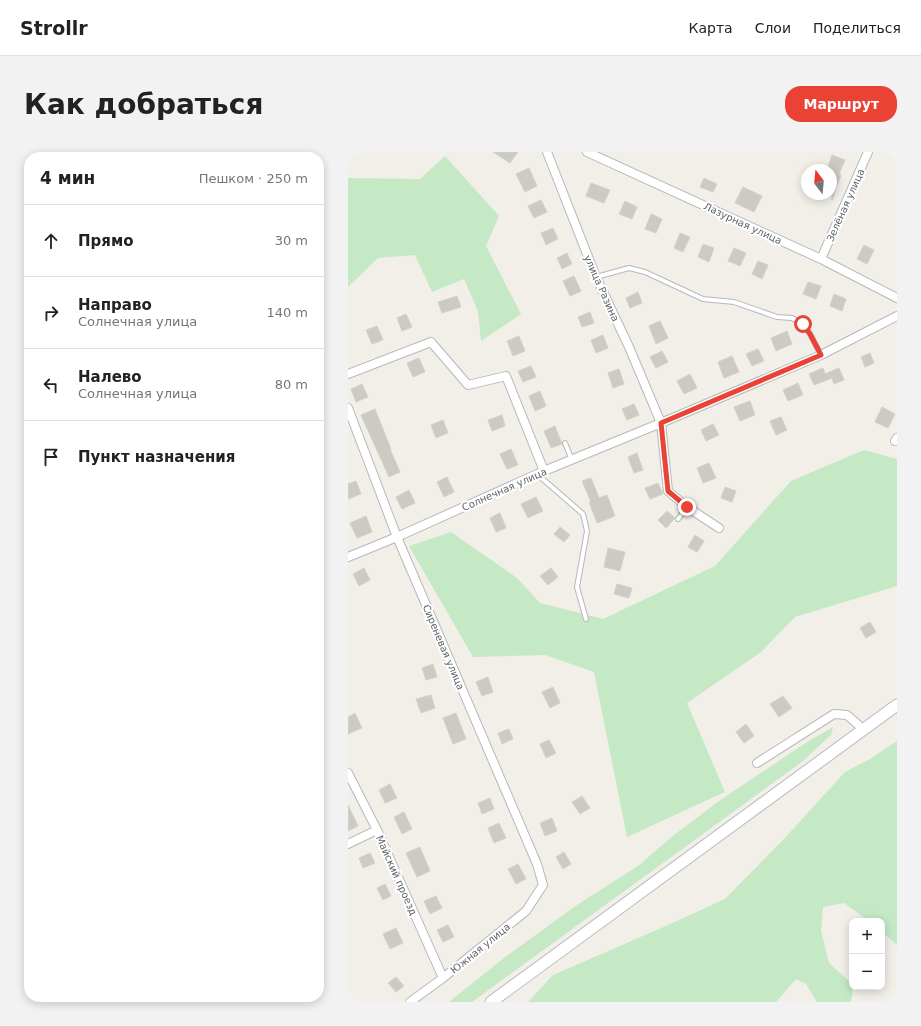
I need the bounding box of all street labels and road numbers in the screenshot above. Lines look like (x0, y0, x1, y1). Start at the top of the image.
street label: Зелёная улица (824, 167, 866, 243)
street label: Лазурная улица (702, 201, 784, 246)
street label: улица Разина (582, 253, 621, 323)
street label: Солнечная улица (460, 466, 548, 513)
street label: Сиреневая улица (421, 603, 467, 692)
street label: Майский проезд (374, 834, 419, 917)
street label: Южная улица (448, 921, 512, 976)

